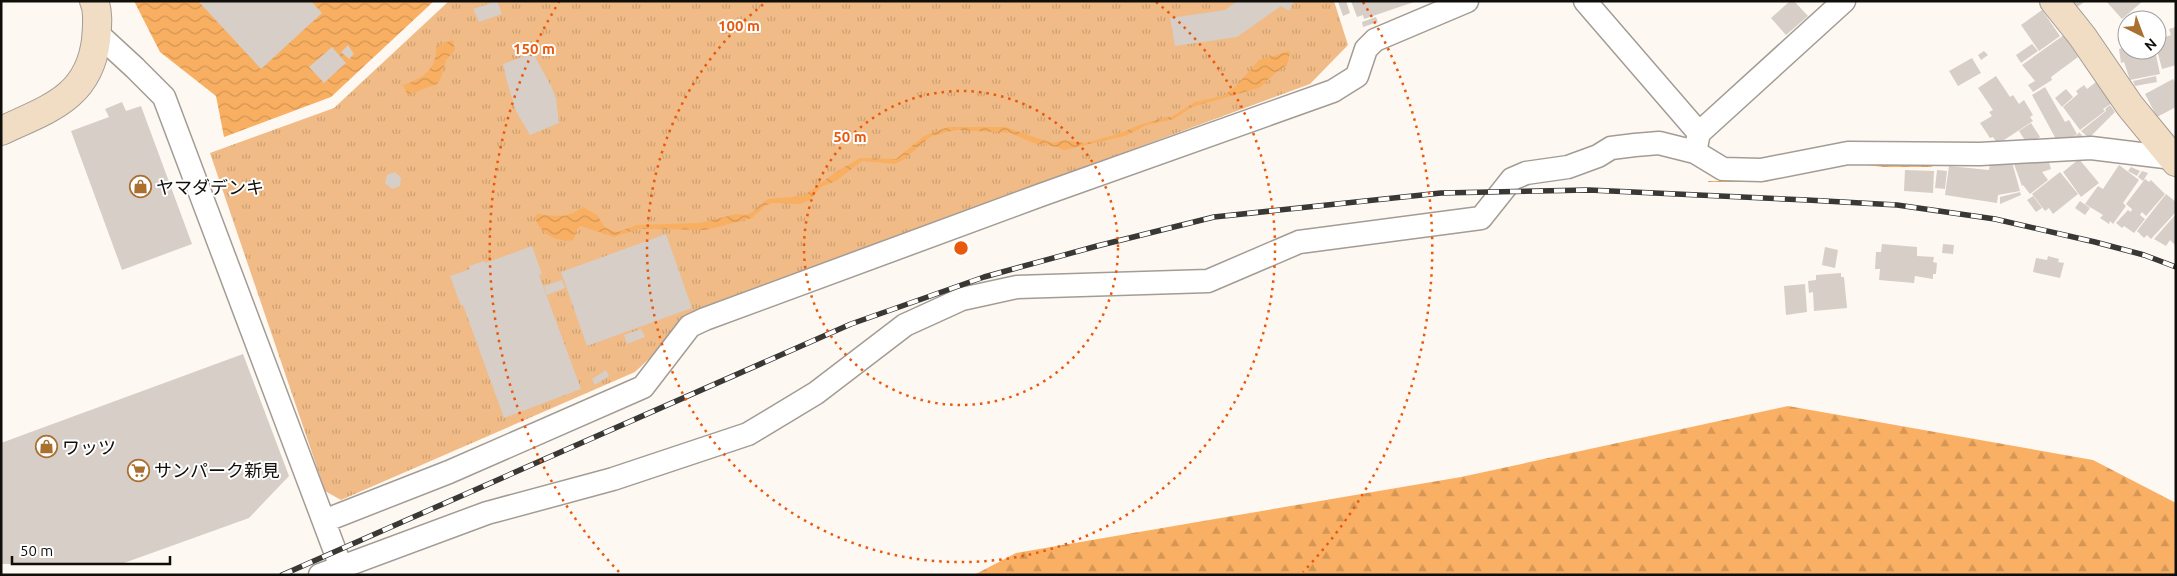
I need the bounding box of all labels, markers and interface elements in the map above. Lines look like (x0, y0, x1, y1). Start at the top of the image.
north arrow (2117, 10, 2167, 60)
text: 100 m (718, 17, 760, 34)
text: N (2141, 35, 2160, 54)
text: 150 m (513, 40, 555, 57)
text: 50 m (833, 128, 867, 145)
shop icon: ヤマダデンキ (128, 175, 152, 199)
place label: ヤマダデンキ (156, 177, 264, 197)
centre of rings (952, 239, 970, 257)
shop icon: ワッツ (34, 435, 58, 459)
place label: ワッツ (62, 437, 116, 457)
supermarket icon: サンパーク新見 (126, 458, 150, 482)
place label: サンパーク新見 (154, 460, 280, 480)
scale bar (12, 534, 170, 566)
text: 50 m (20, 542, 53, 559)

